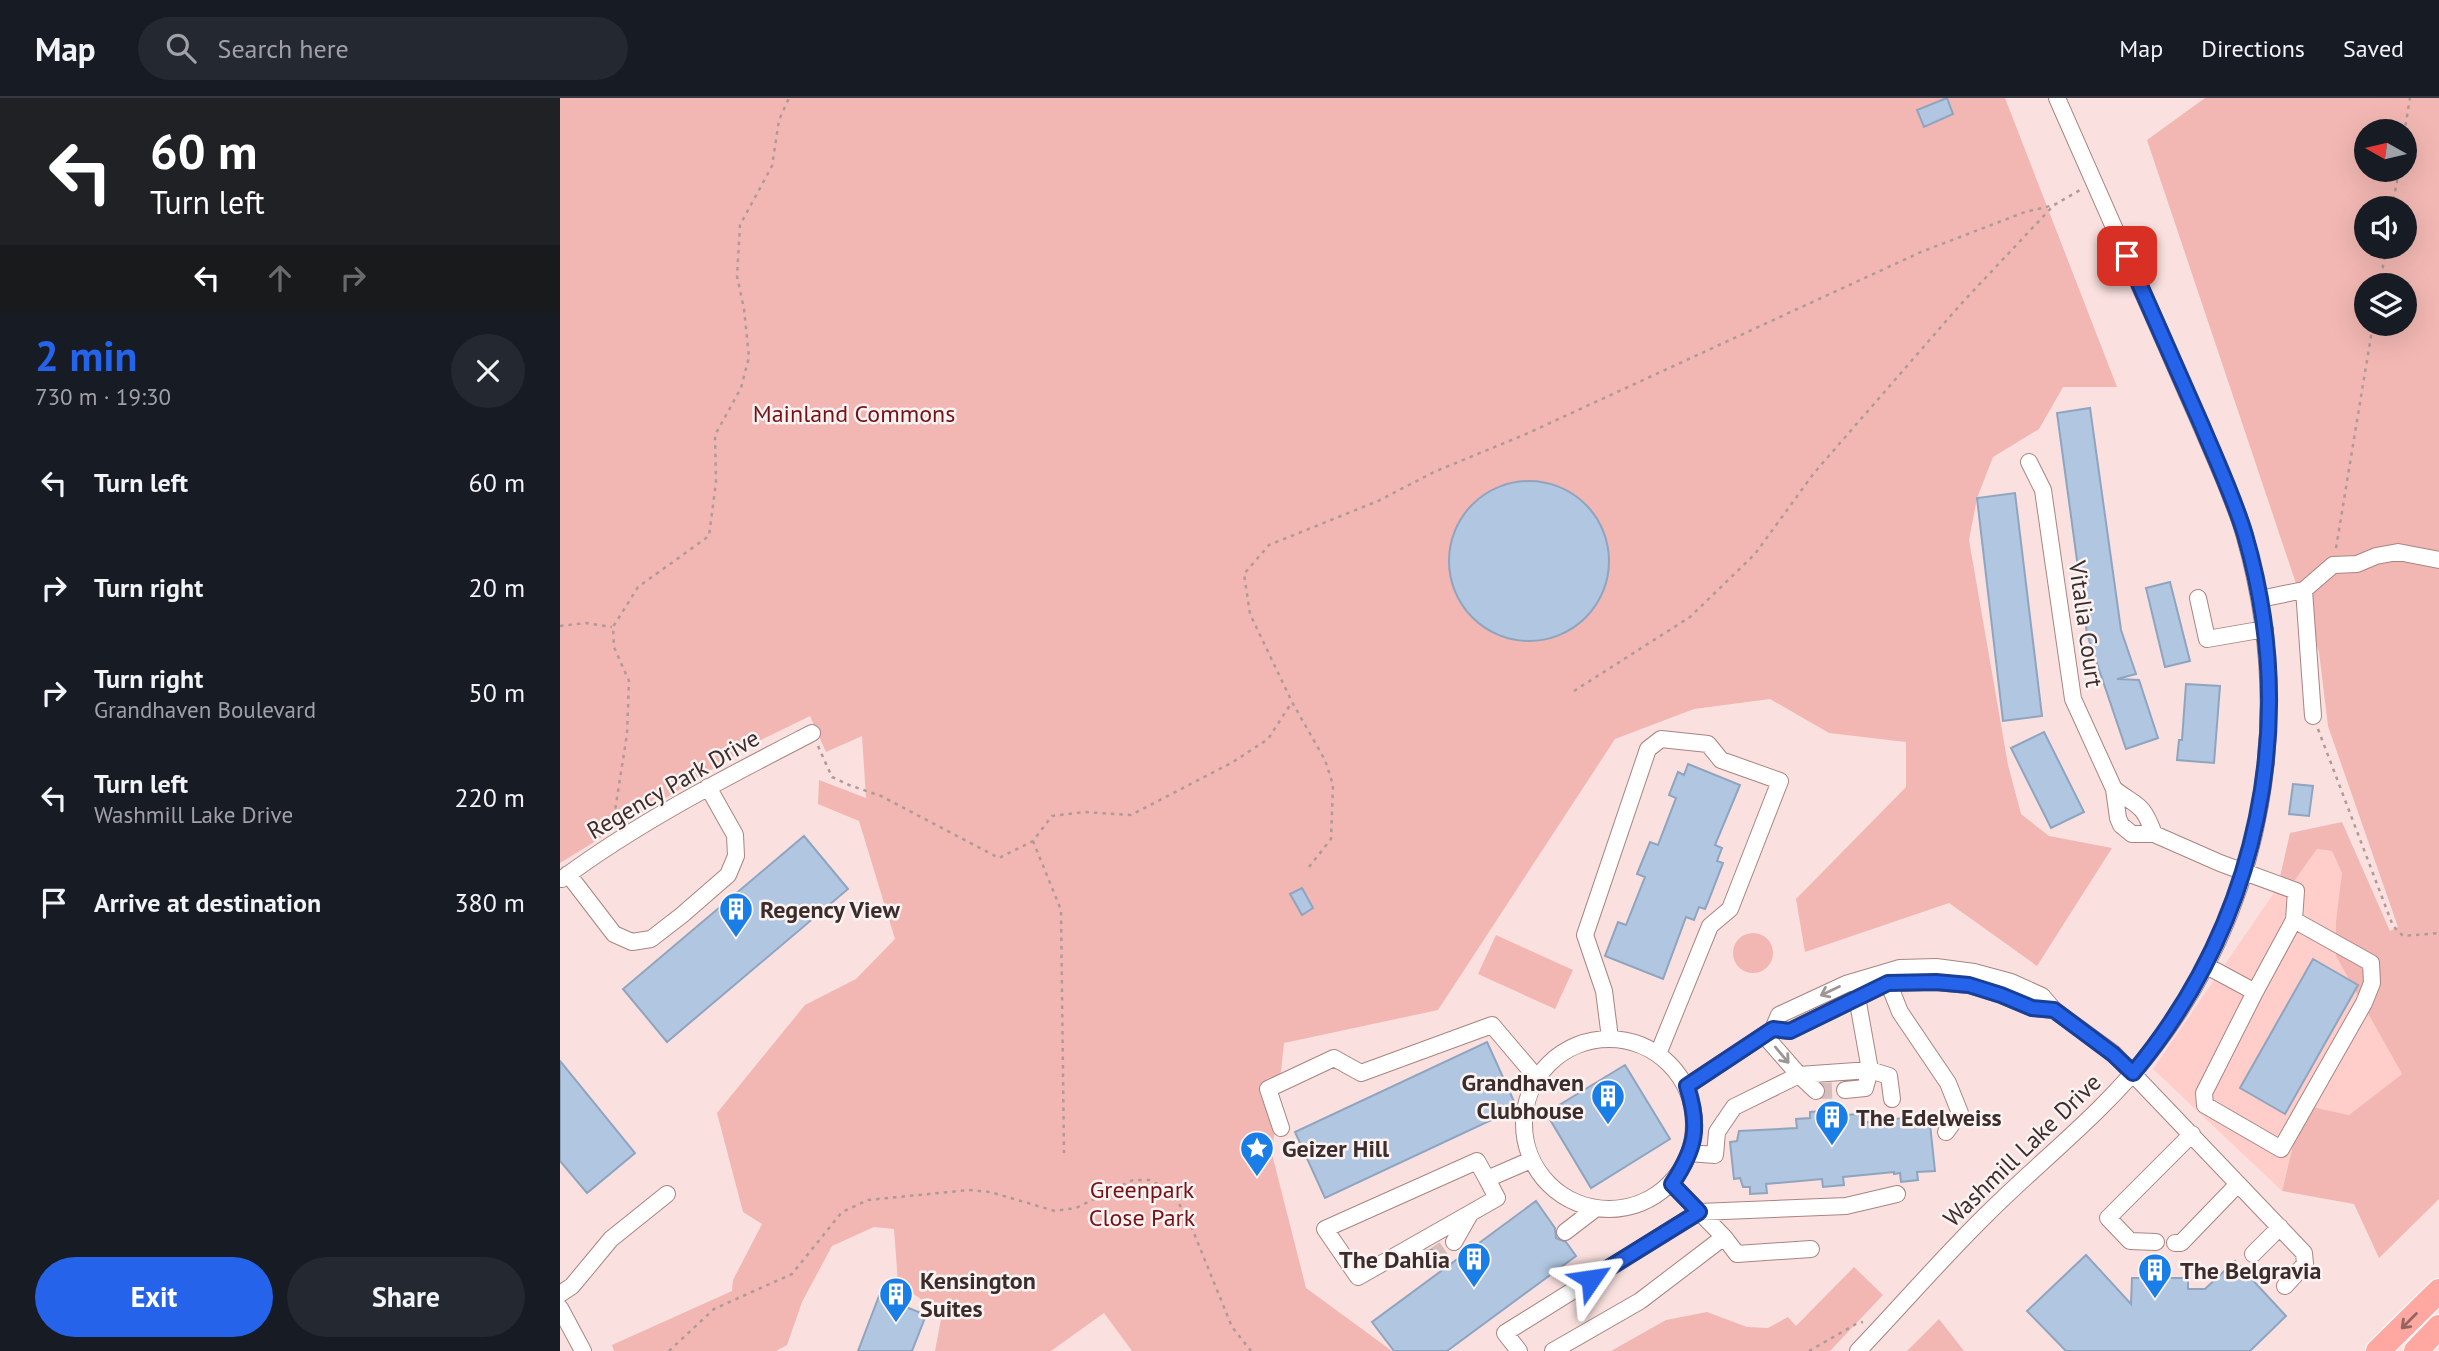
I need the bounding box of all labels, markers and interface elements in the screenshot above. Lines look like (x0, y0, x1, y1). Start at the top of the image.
search box (138, 17, 628, 80)
text: Map (35, 27, 96, 70)
icon: search (162, 29, 200, 67)
text: Search here (218, 32, 349, 65)
text: Map (2119, 33, 2163, 64)
text: Directions (2201, 33, 2305, 64)
text: Saved (2343, 33, 2404, 64)
text: 60 m (150, 119, 257, 183)
north arrow (2354, 119, 2417, 182)
map controls (2354, 119, 2417, 336)
icon: left (35, 126, 126, 217)
text: Turn left (150, 181, 265, 223)
button: sound (2354, 196, 2417, 259)
pin (2097, 226, 2157, 286)
icon: arrive (2108, 237, 2146, 275)
icon: left (188, 259, 226, 297)
icon: ahead (261, 259, 299, 297)
icon: right (334, 259, 372, 297)
button: layers (2354, 273, 2417, 336)
text: 2 min (35, 328, 137, 383)
button: close (451, 334, 525, 408)
text: 730 m · 19:30 (35, 382, 171, 411)
park label: Mainland Commons (753, 398, 955, 429)
icon: left (35, 464, 73, 502)
text: Turn left (94, 466, 188, 499)
text: 60 m (469, 466, 525, 499)
street label: Vitalia Court (2062, 558, 2110, 689)
icon: right (35, 569, 73, 607)
text: Turn right (94, 571, 203, 604)
text: 20 m (469, 571, 525, 604)
text: Turn right (94, 662, 203, 695)
icon: right (35, 674, 73, 712)
text: 50 m (469, 676, 525, 709)
text: Grandhaven Boulevard (94, 695, 316, 724)
street label: Regency Park Drive (581, 722, 765, 846)
text: Turn left (94, 767, 188, 800)
icon: left (35, 779, 73, 817)
text: 220 m (454, 781, 525, 814)
text: Washmill Lake Drive (94, 800, 293, 829)
icon: arrive (35, 884, 73, 922)
text: Arrive at destination (94, 886, 321, 919)
text: 380 m (454, 886, 525, 919)
building icon: Regency View (717, 890, 755, 939)
place label: Regency View (760, 894, 900, 925)
one-way arrow (1820, 985, 1841, 998)
one-way arrow (1774, 1045, 1789, 1063)
place label: Grandhaven Clubhouse (1462, 1067, 1584, 1126)
street label: Washmill Lake Drive (1936, 1067, 2108, 1233)
building icon: Grandhaven Clubhouse (1589, 1077, 1627, 1126)
building icon: The Edelweiss (1813, 1098, 1851, 1147)
place label: The Edelweiss (1856, 1102, 2002, 1133)
place icon: Geizer Hill (1238, 1129, 1276, 1178)
place label: Geizer Hill (1282, 1133, 1390, 1164)
park label: Greenpark Close Park (1089, 1174, 1196, 1233)
building icon: The Dahlia (1455, 1240, 1493, 1289)
position arrow (1554, 1242, 1628, 1316)
place label: The Dahlia (1339, 1244, 1450, 1275)
building icon: The Belgravia (2136, 1251, 2174, 1300)
place label: The Belgravia (2180, 1255, 2321, 1286)
button: Exit (35, 1257, 273, 1337)
button: Share (287, 1257, 525, 1337)
place label: Kensington Suites (920, 1265, 1036, 1324)
building icon: Kensington Suites (877, 1275, 915, 1324)
one-way arrow (2400, 1312, 2417, 1329)

